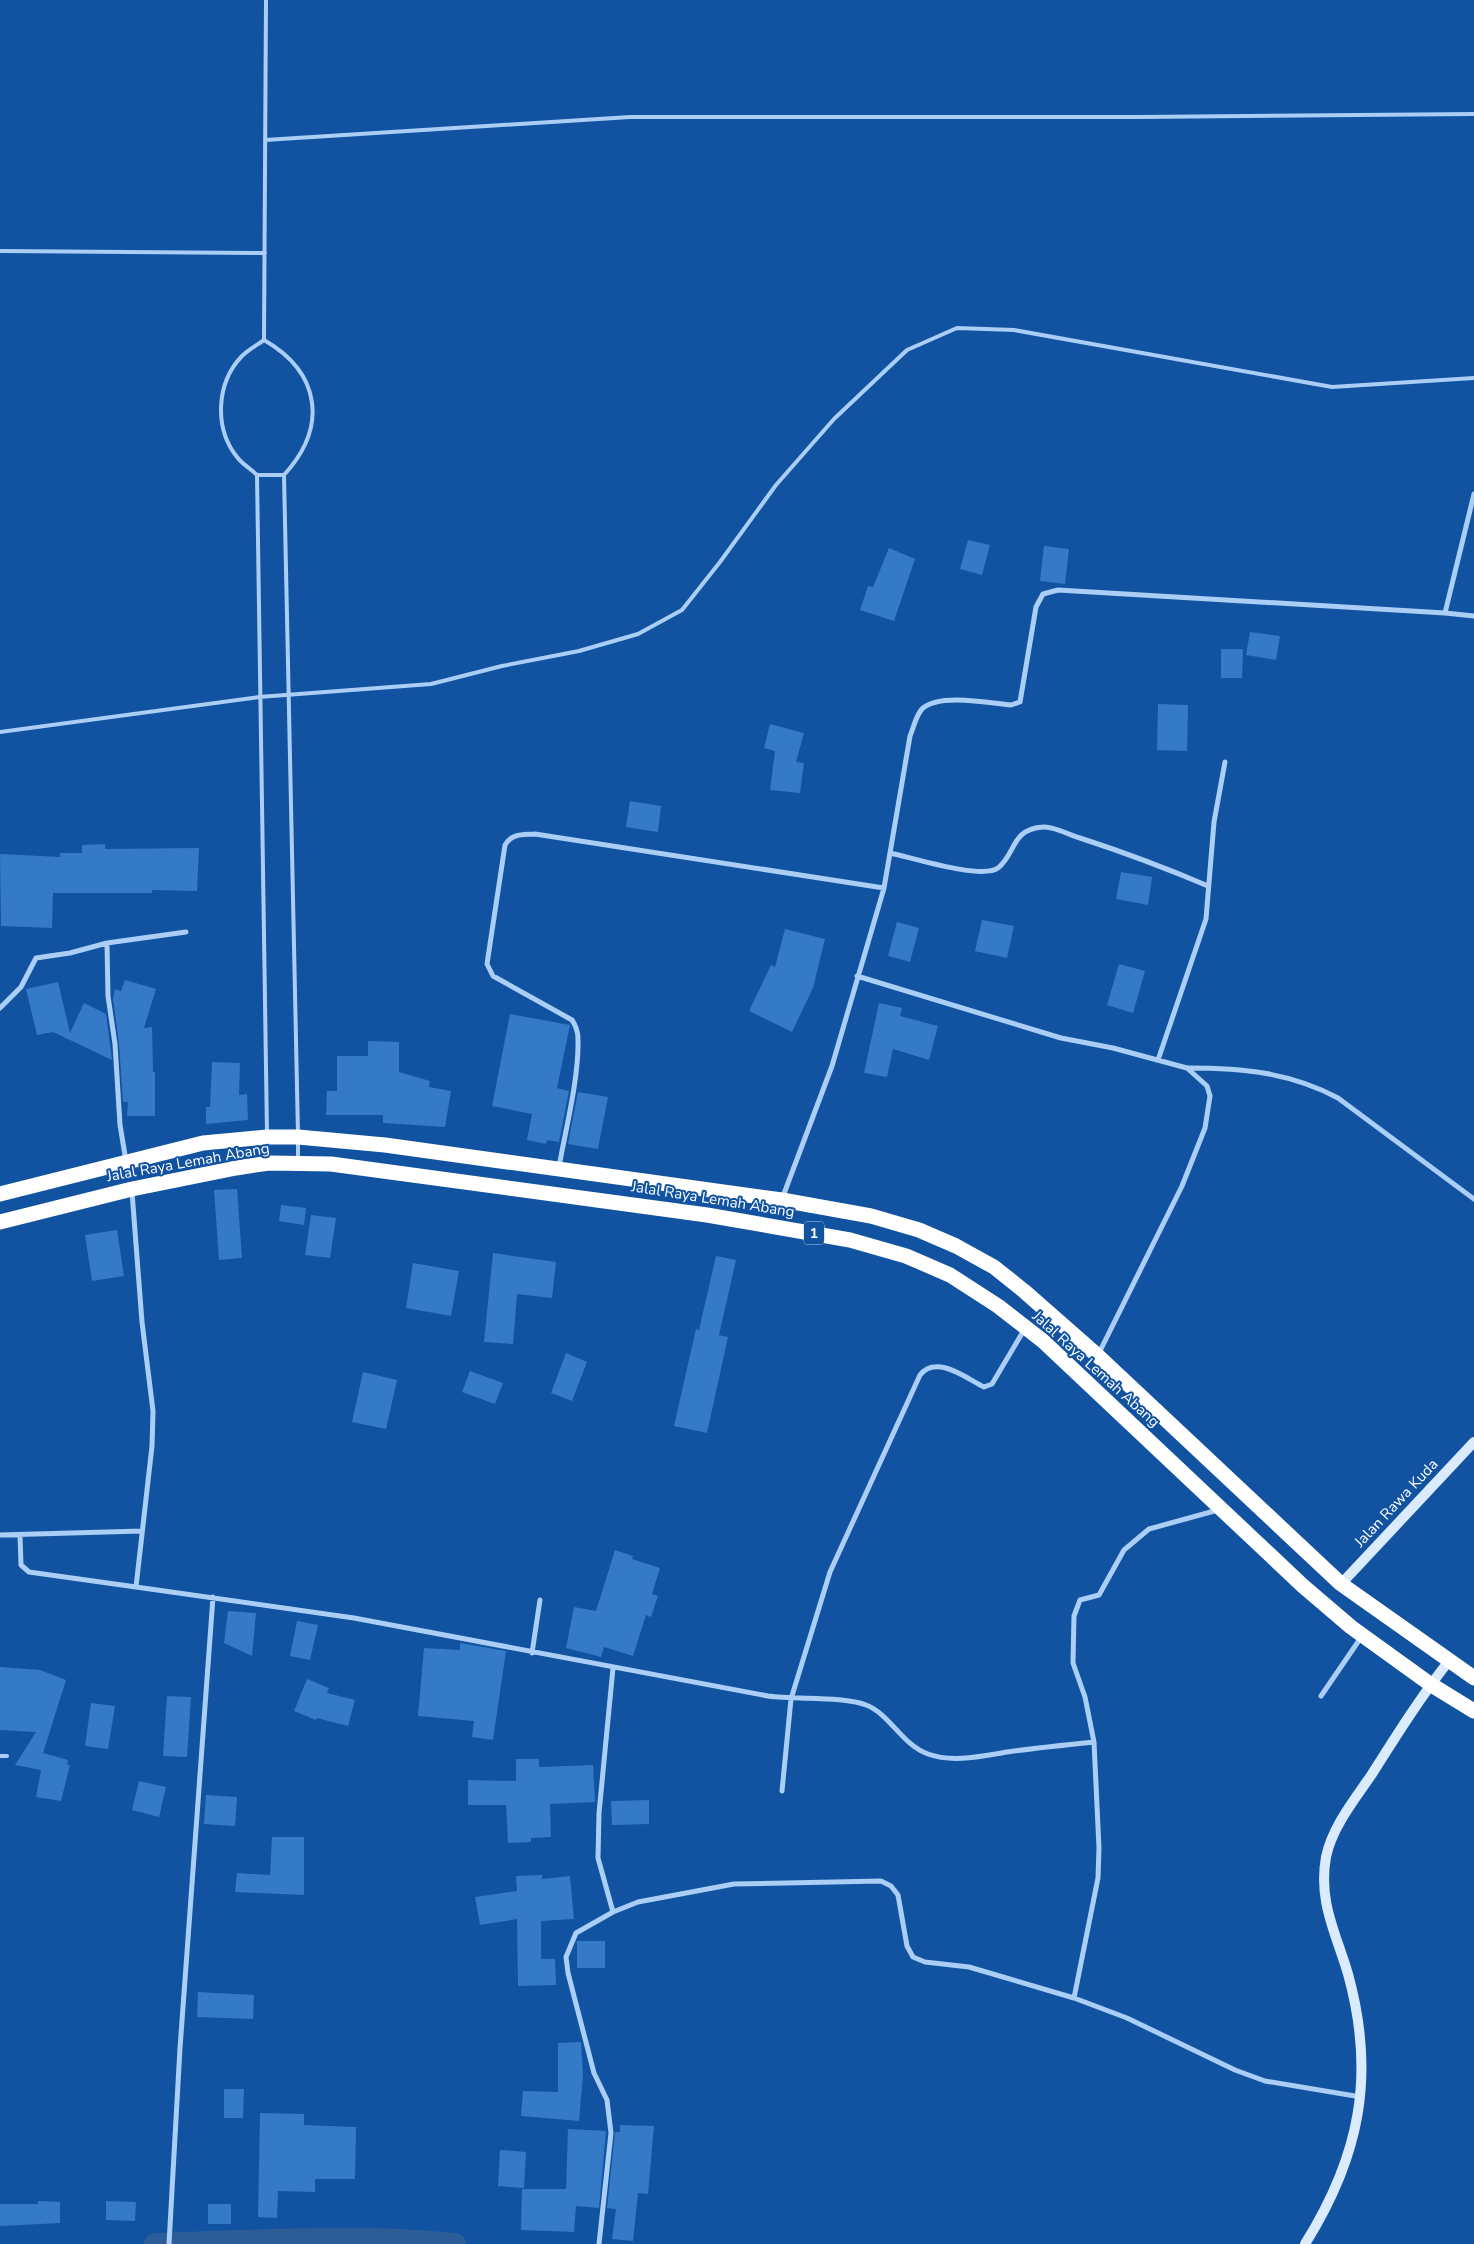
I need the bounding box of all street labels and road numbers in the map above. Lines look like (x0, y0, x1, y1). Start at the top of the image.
street label: Jalal Raya Lemah Abang (104, 1138, 271, 1186)
street label: Jalal Raya Lemah Abang (629, 1176, 796, 1222)
road number: 1 (804, 1222, 824, 1244)
street label: Jalal Raya Lemah Abang (1027, 1306, 1164, 1432)
street label: Jalan Rawa Kuda (1349, 1454, 1442, 1552)

